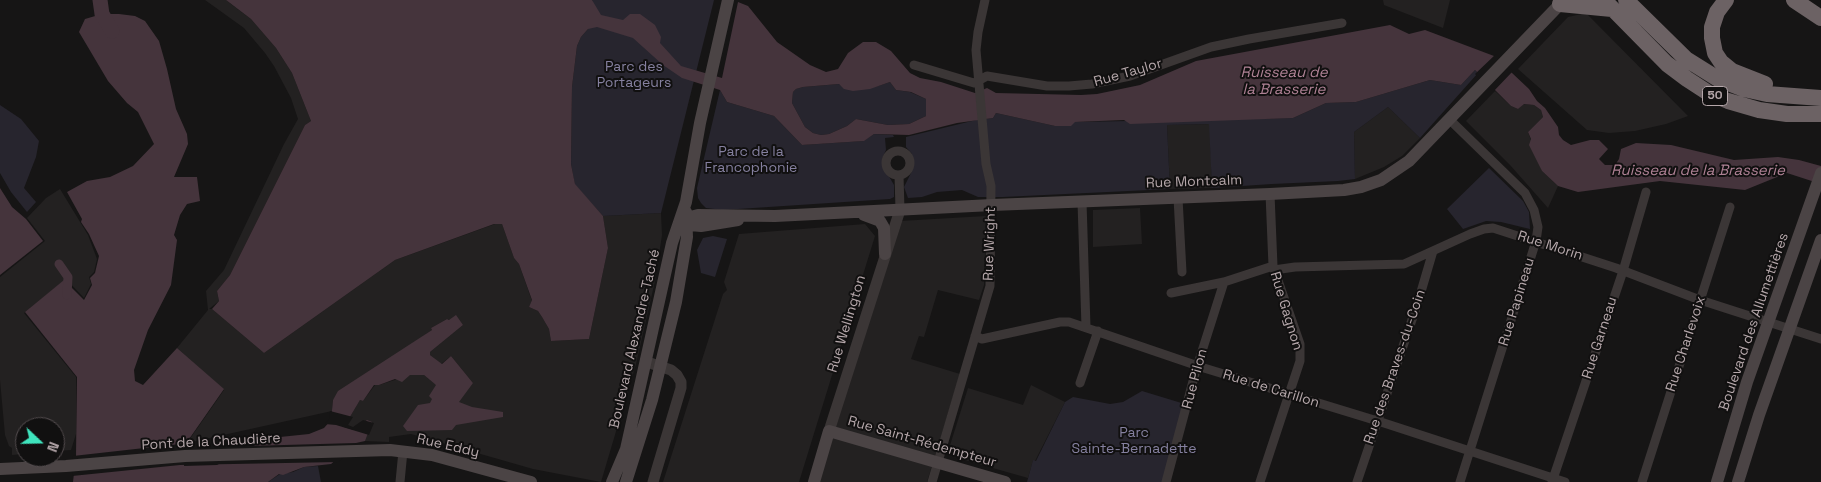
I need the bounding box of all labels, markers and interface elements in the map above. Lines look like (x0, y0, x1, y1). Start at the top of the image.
street label: Rue Taylor (1092, 55, 1164, 91)
park label: Parc des Portageurs (597, 59, 671, 92)
water label: Ruisseau de la Brasserie (1240, 64, 1328, 99)
road number: 50 (1702, 86, 1728, 105)
park label: Parc de la Francophonie (705, 144, 797, 176)
water label: Ruisseau de la Brasserie (1611, 162, 1785, 180)
street label: Rue Montcalm (1145, 172, 1243, 192)
street label: Rue Wright (980, 207, 1000, 281)
street label: Rue Morin (1515, 228, 1585, 264)
street label: Boulevard des Allumettières (1716, 231, 1792, 413)
street label: Boulevard Alexandre-Taché (606, 248, 664, 430)
street label: Rue Papineau (1496, 256, 1538, 348)
street label: Rue Gagnon (1266, 270, 1306, 352)
street label: Rue Wellington (824, 273, 870, 375)
street label: Rue des Braves-du-Coin (1361, 287, 1429, 447)
street label: Rue Charlevoix (1663, 294, 1709, 394)
street label: Rue Garneau (1579, 295, 1621, 381)
street label: Rue Pilon (1179, 347, 1211, 411)
street label: Rue de Carillon (1221, 366, 1321, 412)
street label: Rue Saint-Rédempteur (846, 413, 998, 471)
north arrow (15, 417, 65, 467)
park label: Parc Sainte-Bernadette (1071, 425, 1197, 458)
street label: Pont de la Chaudière (141, 430, 281, 454)
street label: Rue Eddy (415, 431, 481, 461)
text: N (43, 439, 63, 455)

